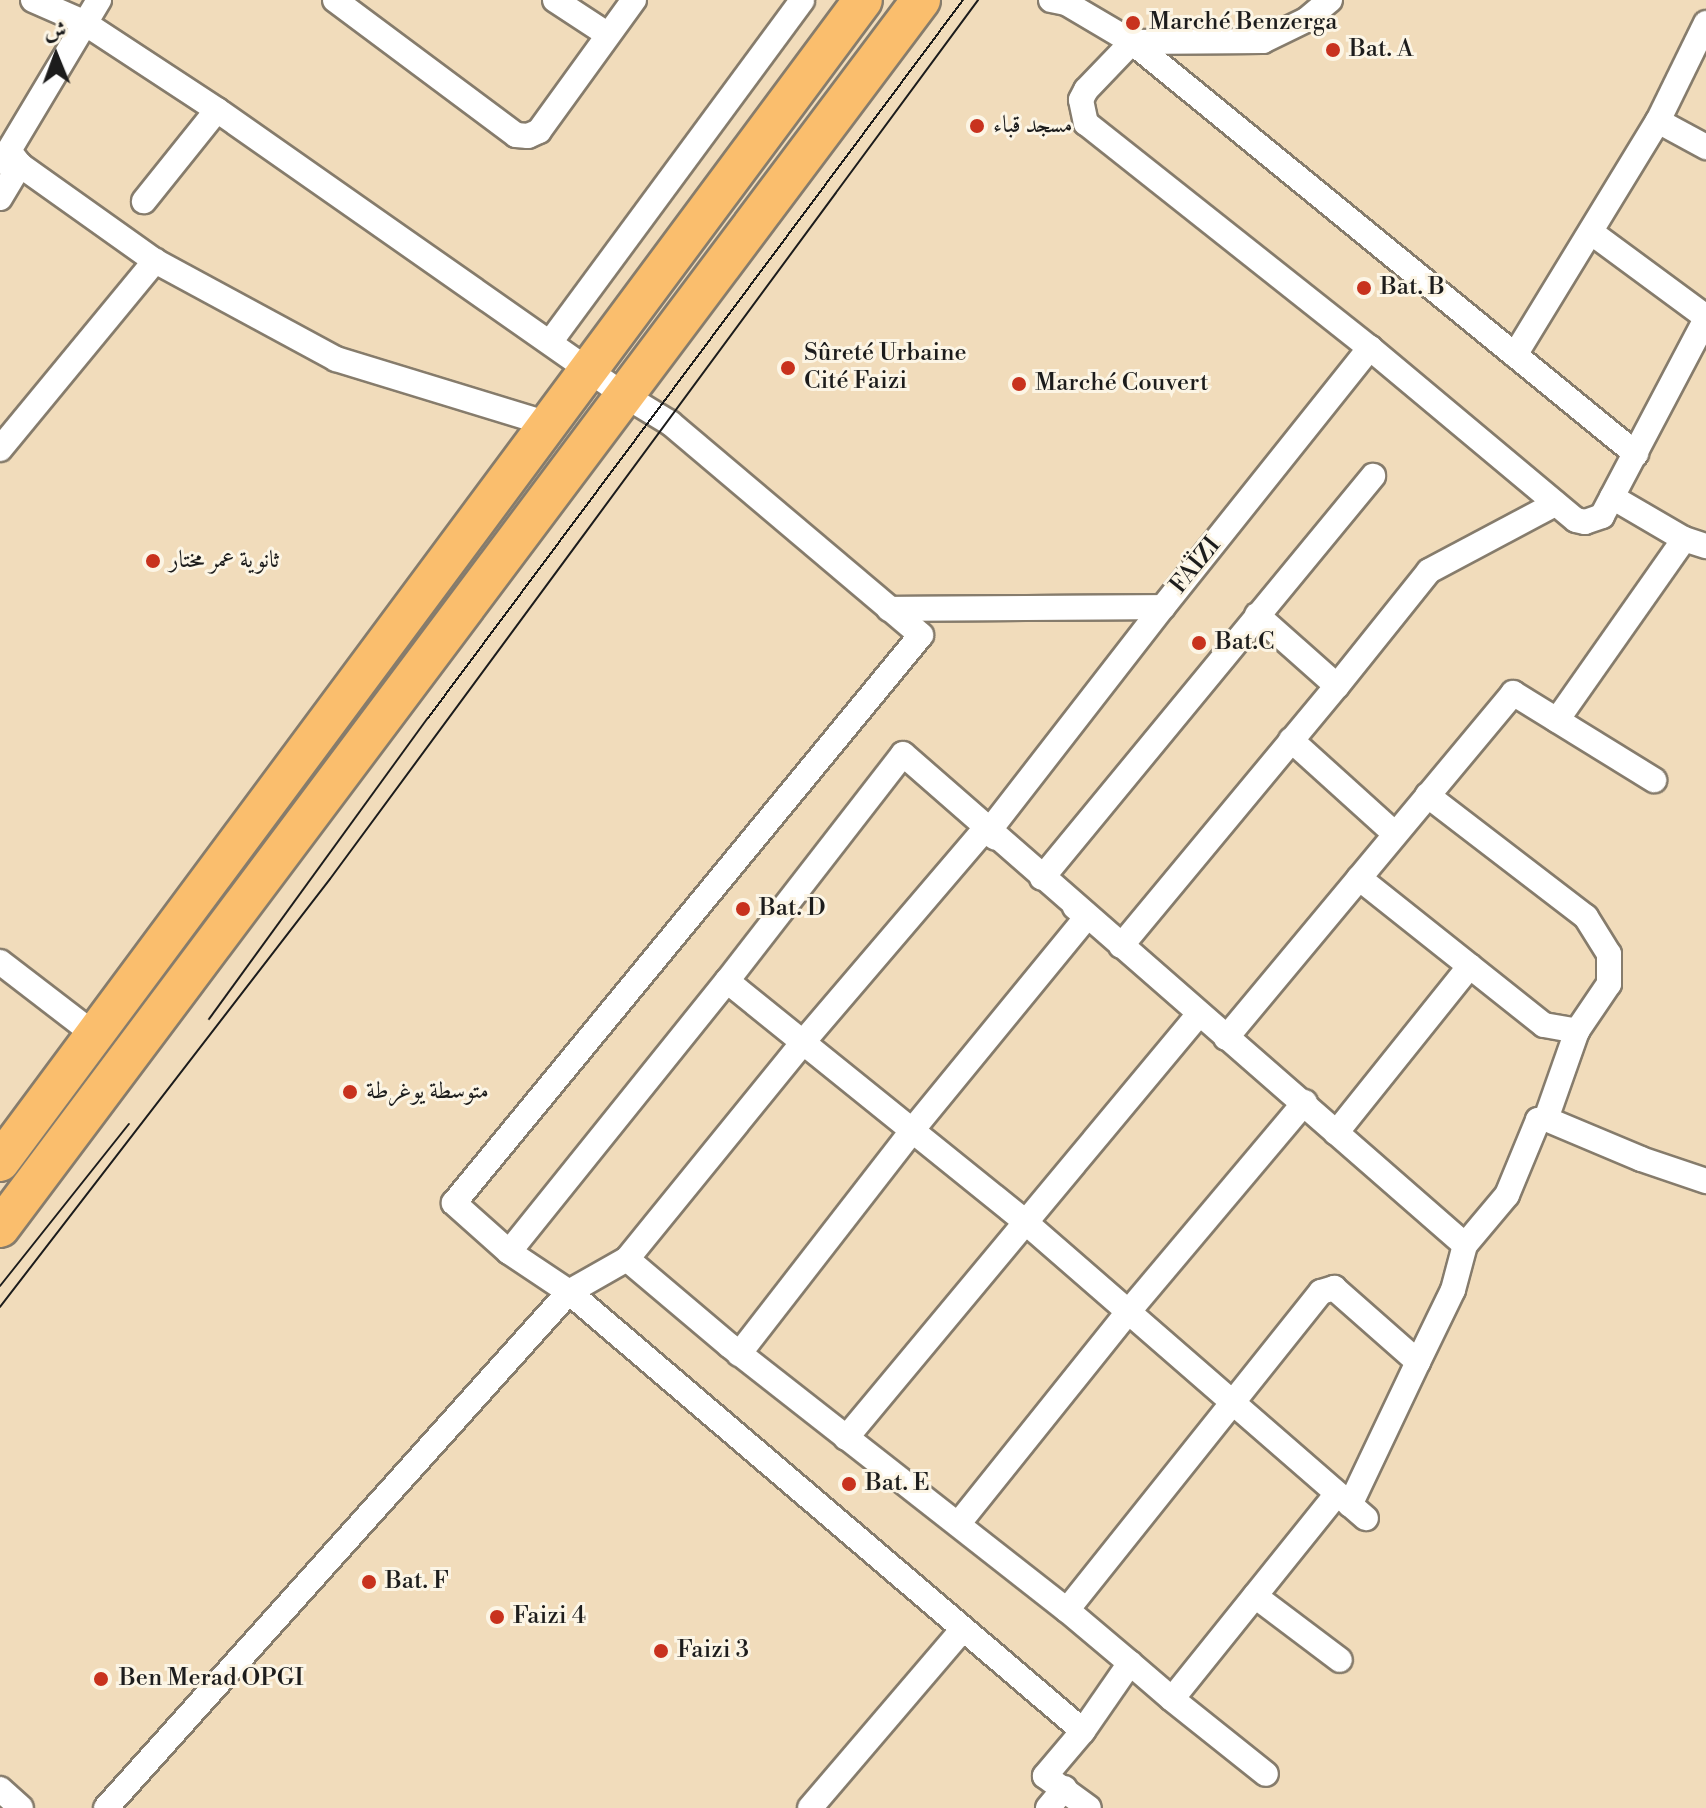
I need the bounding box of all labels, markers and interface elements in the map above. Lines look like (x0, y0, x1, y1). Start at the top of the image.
place label: Marché Benzerga (1149, 9, 1337, 37)
marker: Marché Benzerga (1124, 14, 1142, 32)
north arrow (16, 16, 96, 96)
text: ش (44, 18, 67, 45)
place label: Bat. A (1349, 36, 1413, 64)
marker: Bat. A (1324, 41, 1342, 59)
place label: مسجد قباء (993, 112, 1073, 140)
marker: مسجد قباء (968, 117, 986, 135)
place label: Bat. B (1380, 274, 1445, 302)
marker: Bat. B (1355, 279, 1373, 297)
place label: Sûreté Urbaine Cité Faizi (804, 340, 967, 396)
marker: Sûreté Urbaine Cité Faizi (779, 359, 797, 377)
place label: Marché Couvert (1035, 370, 1209, 398)
marker: Marché Couvert (1010, 375, 1028, 393)
street label: FAÏZI (1165, 532, 1227, 600)
place label: ثانوية عمر مختار (169, 547, 279, 575)
marker: ثانوية عمر مختار (144, 552, 162, 570)
place label: Bat.C (1215, 629, 1274, 657)
marker: Bat.C (1190, 634, 1208, 652)
place label: Bat. D (759, 895, 826, 923)
marker: Bat. D (734, 900, 752, 918)
place label: متوسطة يوغرطة (366, 1078, 489, 1106)
marker: متوسطة يوغرطة (341, 1083, 359, 1101)
place label: Bat. E (865, 1470, 929, 1498)
marker: Bat. E (840, 1475, 858, 1493)
place label: Bat. F (385, 1568, 449, 1596)
marker: Bat. F (360, 1573, 378, 1591)
place label: Faizi 4 (513, 1603, 586, 1631)
marker: Faizi 4 (488, 1608, 506, 1626)
place label: Faizi 3 (677, 1637, 749, 1665)
marker: Faizi 3 (652, 1642, 670, 1660)
place label: Ben Merad OPGI (119, 1665, 304, 1693)
marker: Ben Merad OPGI (90, 1668, 112, 1690)

